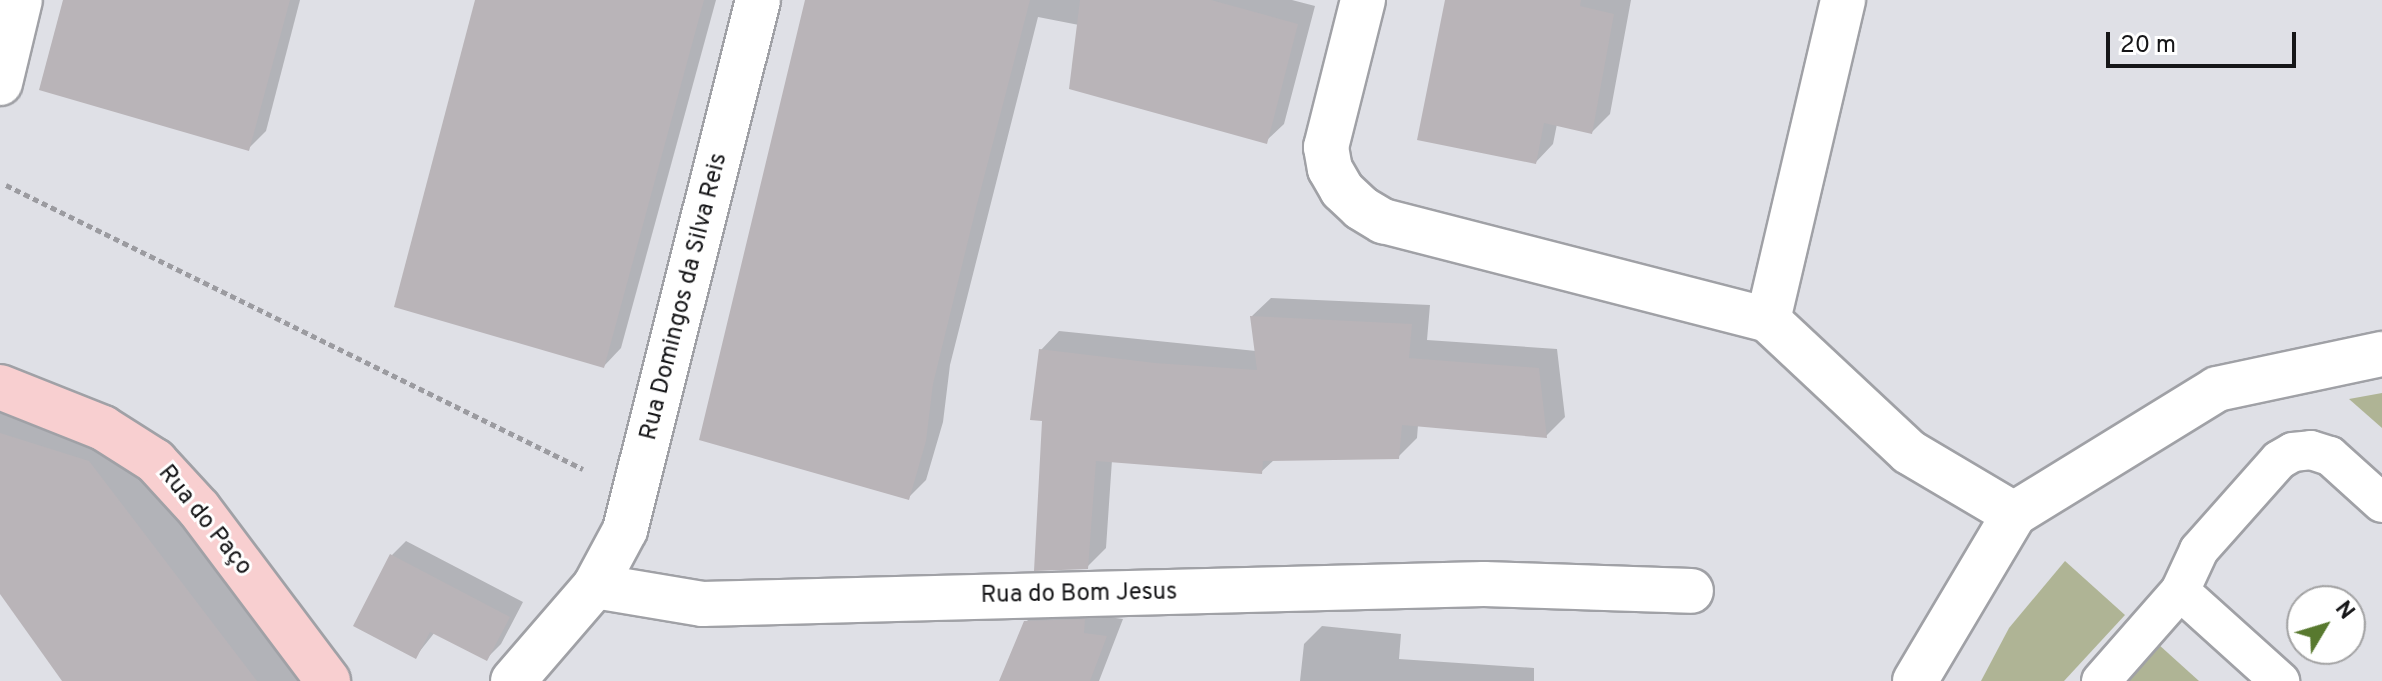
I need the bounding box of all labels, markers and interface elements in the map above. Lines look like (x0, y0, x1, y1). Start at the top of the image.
scale bar (2110, 16, 2300, 66)
text: 20 m (2120, 31, 2176, 61)
street label: Rua Domingos da Silva Reis (635, 150, 735, 444)
street label: Rua do Paço (151, 460, 257, 582)
street label: Rua do Bom Jesus (980, 579, 1178, 611)
north arrow (2286, 585, 2366, 665)
text: N (2328, 597, 2359, 626)

